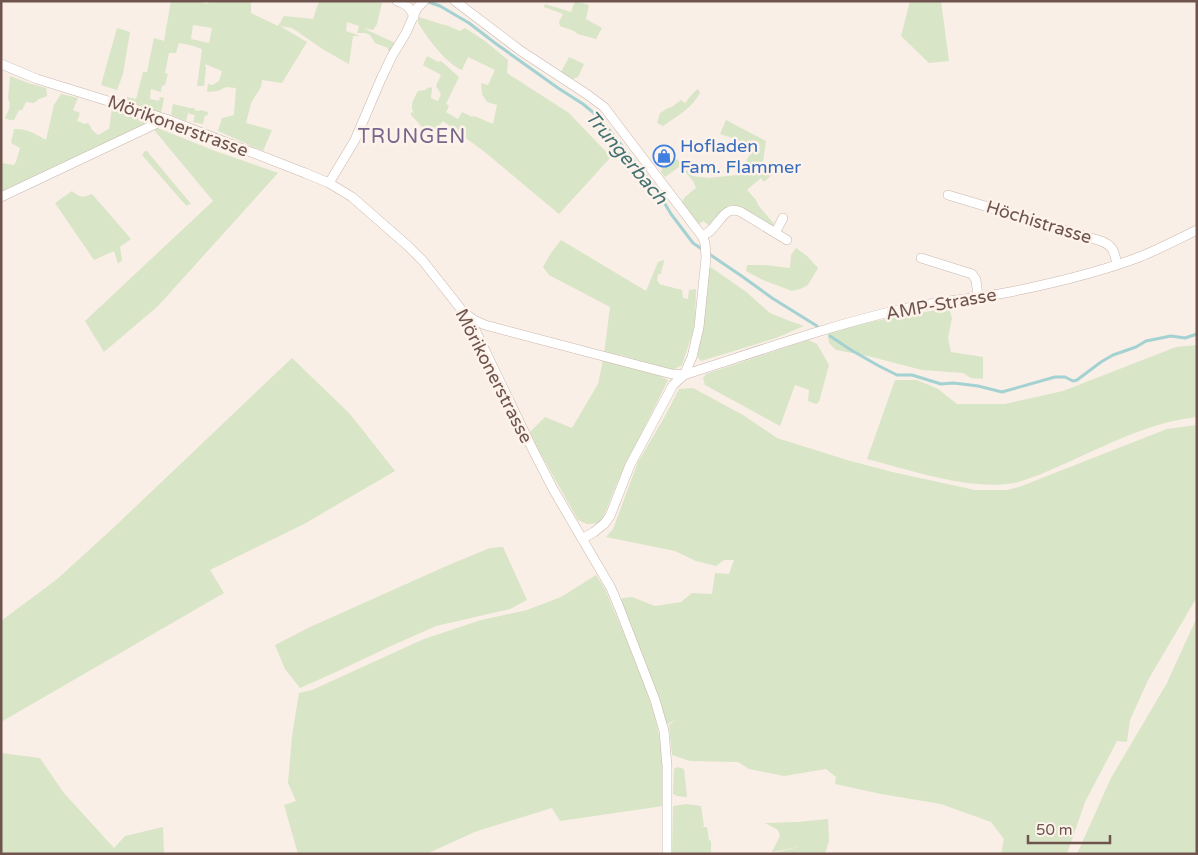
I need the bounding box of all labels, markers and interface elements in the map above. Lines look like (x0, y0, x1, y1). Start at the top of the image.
street label: Mörikonerstrasse (105, 90, 251, 162)
water label: Trungerbach (581, 106, 672, 209)
district label: TRUNGEN (358, 125, 466, 149)
place label: Hofladen Fam. Flammer (680, 135, 801, 178)
shop icon: Hofladen Fam. Flammer (652, 144, 676, 168)
street label: Höchistrasse (984, 196, 1094, 248)
street label: AMP-Strasse (884, 283, 998, 325)
street label: Mörikonerstrasse (451, 305, 537, 447)
scale bar (1028, 812, 1110, 844)
text: 50 m (1036, 821, 1073, 839)

